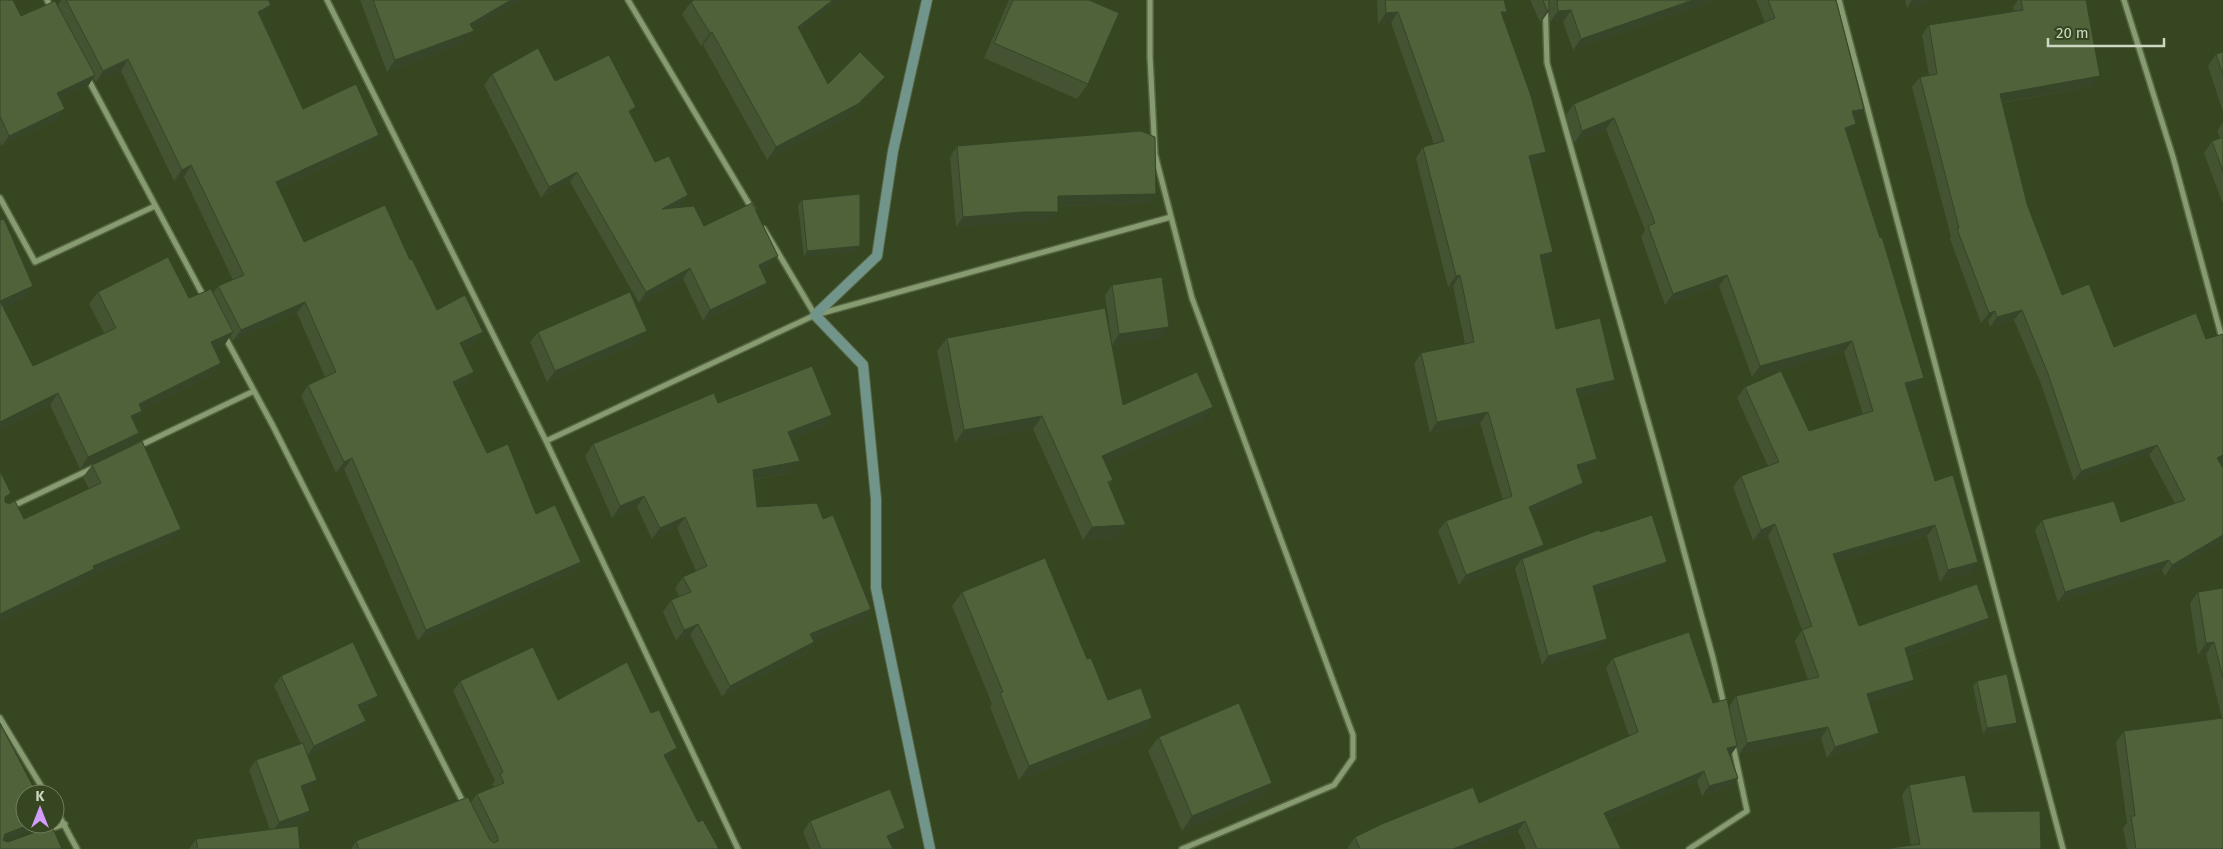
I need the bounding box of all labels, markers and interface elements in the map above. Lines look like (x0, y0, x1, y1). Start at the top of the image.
scale bar (2048, 15, 2164, 47)
text: 20 m (2056, 24, 2089, 42)
north arrow (15, 784, 65, 834)
text: K (36, 788, 46, 805)

